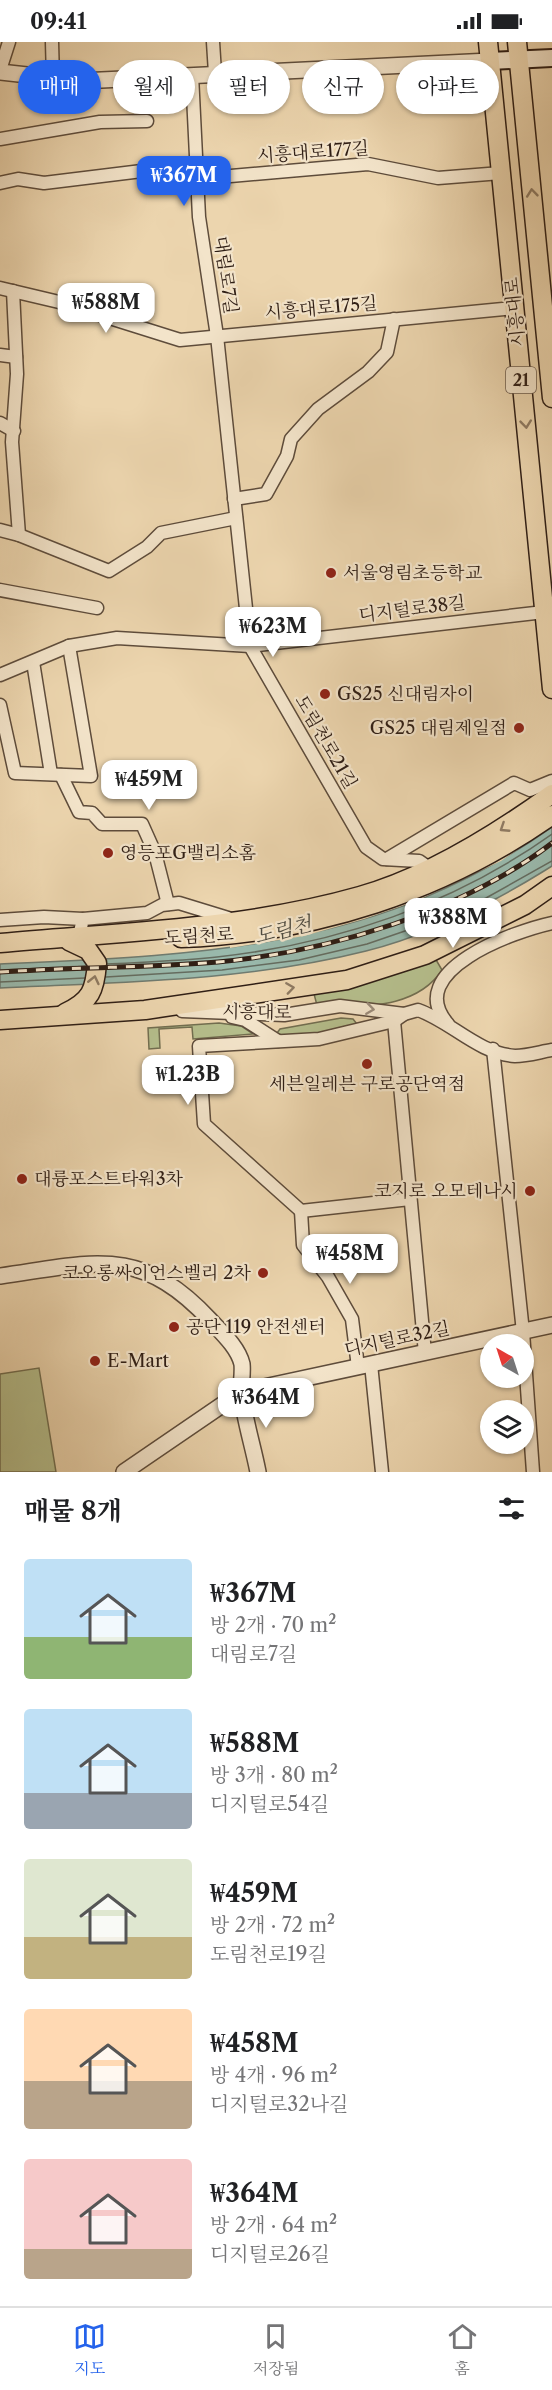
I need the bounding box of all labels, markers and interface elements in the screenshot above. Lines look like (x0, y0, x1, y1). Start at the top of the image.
text: 09:41 (30, 8, 87, 35)
chip: 매매 (18, 60, 101, 114)
chip: 월세 (113, 60, 195, 114)
chip: 필터 (207, 60, 290, 114)
chip: 신규 (302, 60, 384, 114)
chip: 아파트 (396, 60, 499, 114)
street label: 시흥대로177길 (256, 137, 370, 167)
pin: ₩367M (142, 156, 226, 207)
text: ₩367M (151, 163, 217, 187)
one-way arrow (526, 189, 539, 198)
street label: 대림로7길 (210, 235, 242, 315)
street label: 시흥대로 (500, 276, 530, 348)
pin: ₩588M (64, 283, 148, 334)
text: ₩588M (72, 290, 140, 314)
street label: 시흥대로175길 (264, 292, 378, 324)
road number: 21 (506, 367, 536, 393)
one-way arrow (519, 419, 532, 429)
place label: 서울영림초등학교 (343, 562, 483, 584)
marker: 서울영림초등학교 (324, 566, 338, 580)
street label: 디지털로38길 (357, 592, 467, 626)
pin: ₩623M (231, 607, 315, 658)
text: ₩623M (239, 614, 307, 638)
place label: GS25 신대림자이 (337, 683, 474, 705)
marker: GS25 신대림자이 (318, 687, 332, 701)
street label: 도림천로21길 (290, 691, 362, 793)
place label: GS25 대림제일점 (370, 717, 507, 739)
marker: GS25 대림제일점 (512, 721, 526, 735)
pin: ₩459M (107, 760, 191, 811)
text: ₩459M (115, 767, 183, 791)
one-way arrow (500, 821, 511, 832)
place label: 영등포G밸리소홈 (120, 842, 256, 864)
marker: 영등포G밸리소홈 (101, 846, 115, 860)
pin: ₩388M (411, 898, 495, 949)
text: ₩388M (419, 905, 487, 929)
water label: 도림천 (252, 911, 316, 949)
street label: 도림천로 (164, 923, 234, 949)
one-way arrow (87, 975, 100, 985)
one-way arrow (286, 983, 295, 995)
street label: 시흥대로 (222, 1000, 292, 1024)
one-way arrow (366, 1003, 375, 1015)
pin: ₩1.23B (139, 1055, 237, 1106)
marker: 세븐일레븐 구로공단역점 (360, 1057, 374, 1071)
text: ₩1.23B (156, 1062, 220, 1086)
place label: 세븐일레븐 구로공단역점 (269, 1073, 465, 1095)
place label: 대륭포스트타워3차 (34, 1168, 184, 1190)
marker: 대륭포스트타워3차 (15, 1172, 29, 1186)
place label: 코지로 오모테나시 (374, 1180, 518, 1202)
marker: 코지로 오모테나시 (523, 1184, 537, 1198)
pin: ₩458M (308, 1234, 392, 1285)
text: ₩458M (316, 1241, 384, 1265)
place label: 코오롱싸이언스벨리 2차 (62, 1262, 252, 1284)
marker: 코오롱싸이언스벨리 2차 (256, 1266, 270, 1280)
place label: 공단 119 안전센터 (186, 1316, 326, 1338)
street label: 디지털로32길 (342, 1317, 452, 1361)
marker: 공단 119 안전센터 (167, 1320, 181, 1334)
north arrow (480, 1334, 534, 1388)
map controls (480, 1334, 534, 1454)
place label: E-Mart (107, 1350, 170, 1372)
marker: E-Mart (88, 1354, 102, 1368)
pin: ₩364M (224, 1378, 308, 1429)
text: ₩364M (232, 1385, 300, 1409)
button: layers (480, 1400, 534, 1454)
icon: filters (495, 1492, 528, 1525)
text: 매물 8개 (24, 1495, 122, 1527)
text: ₩367M (210, 1577, 296, 1609)
icon: home (72, 1583, 144, 1655)
text: 방 2개 · 70 m² (210, 1613, 336, 1637)
text: 대림로7길 (210, 1642, 297, 1666)
text: ₩588M (210, 1727, 299, 1759)
icon: home (72, 1733, 144, 1805)
text: 방 3개 · 80 m² (210, 1763, 338, 1787)
text: 디지털로54길 (210, 1792, 329, 1816)
text: ₩459M (210, 1877, 298, 1909)
icon: home (72, 1883, 144, 1955)
text: 방 2개 · 72 m² (210, 1913, 335, 1937)
text: 도림천로19길 (210, 1942, 327, 1966)
text: ₩458M (210, 2027, 299, 2059)
icon: home (72, 2033, 144, 2105)
text: 방 4개 · 96 m² (210, 2063, 337, 2087)
text: 디지털로32나길 (210, 2092, 348, 2116)
text: ₩364M (210, 2177, 299, 2209)
icon: home (72, 2183, 144, 2255)
text: 방 2개 · 64 m² (210, 2213, 337, 2237)
text: 디지털로26길 (210, 2242, 330, 2266)
tab: 지도 (73, 2320, 106, 2379)
tab: 저장됨 (253, 2320, 299, 2379)
tab: 홈 (446, 2320, 479, 2379)

